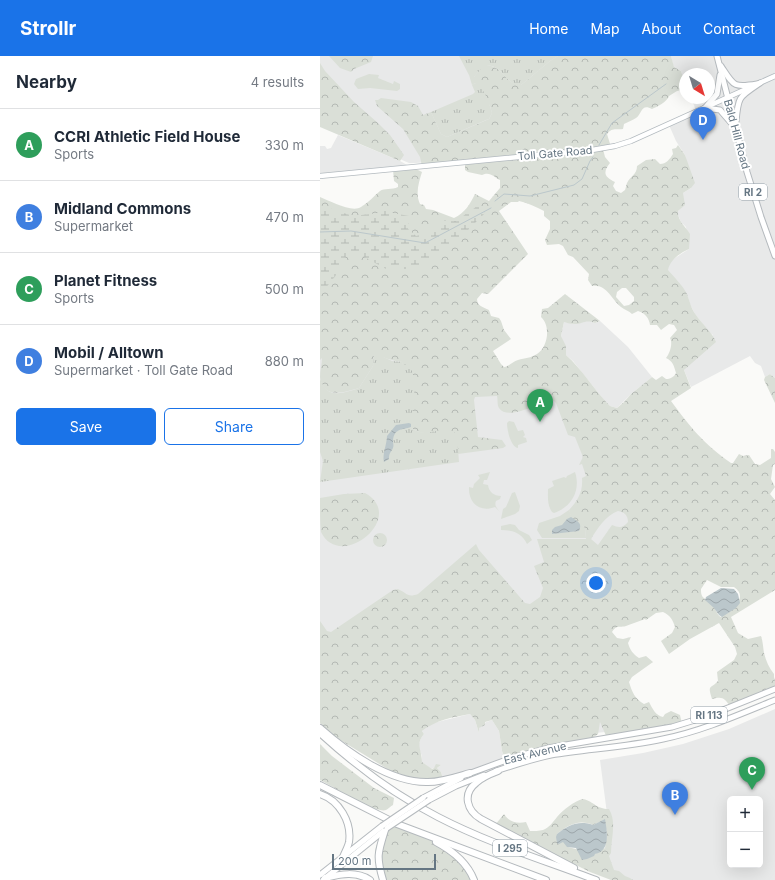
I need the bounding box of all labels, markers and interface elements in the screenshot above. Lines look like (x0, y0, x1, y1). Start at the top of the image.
text: Strollr (20, 17, 76, 40)
text: Home (529, 20, 568, 37)
text: Map (590, 20, 620, 37)
text: About (642, 20, 681, 37)
text: Contact (703, 20, 755, 37)
north arrow (679, 68, 715, 104)
text: Nearby (16, 72, 77, 92)
text: 4 results (251, 74, 304, 90)
street label: Bald Hill Road (721, 98, 753, 170)
pin: D (690, 107, 716, 140)
text: CCRI Athletic Field House (54, 127, 240, 146)
text: A (24, 137, 34, 153)
text: 330 m (265, 137, 304, 153)
street label: Toll Gate Road (517, 143, 593, 163)
text: Sports (54, 146, 94, 162)
road number: RI 2 (739, 184, 767, 200)
text: Midland Commons (54, 199, 191, 218)
text: B (25, 209, 33, 225)
text: 470 m (265, 209, 304, 225)
text: Supermarket (54, 218, 133, 234)
text: Planet Fitness (54, 271, 157, 290)
text: C (24, 281, 34, 297)
text: 500 m (265, 281, 304, 297)
text: Sports (54, 290, 94, 306)
text: Mobil / Alltown (54, 343, 164, 362)
text: D (24, 353, 34, 369)
text: 880 m (265, 353, 304, 369)
text: Supermarket · Toll Gate Road (54, 362, 233, 378)
pin: A (527, 389, 553, 422)
button: Save (16, 408, 156, 445)
button: Share (164, 408, 304, 445)
your location (586, 573, 606, 593)
road number: RI 113 (691, 707, 727, 723)
street label: East Avenue (502, 738, 568, 768)
pin: C (739, 757, 765, 790)
pin: B (662, 782, 688, 815)
map controls (727, 796, 763, 868)
button: + (727, 796, 763, 832)
button: − (727, 832, 763, 868)
road number: I 295 (493, 840, 527, 856)
scale bar (332, 852, 436, 871)
text: 200 m (338, 854, 371, 868)

